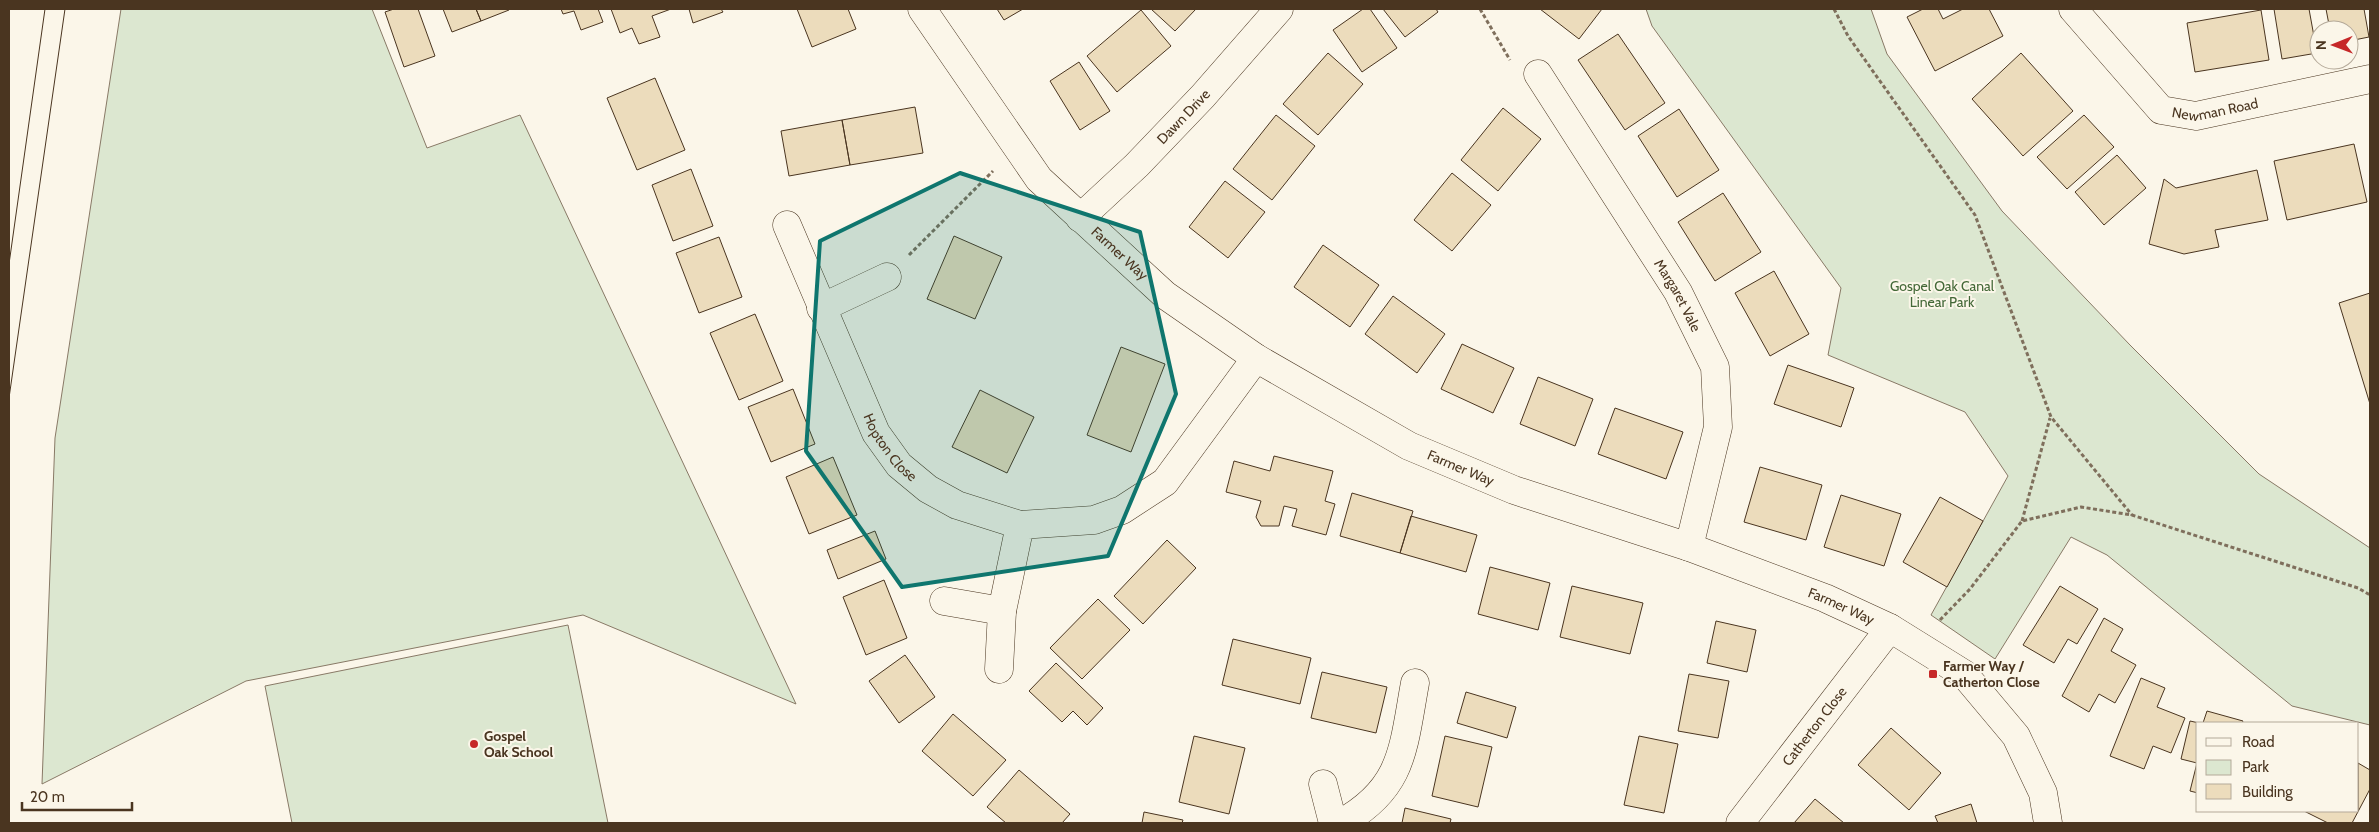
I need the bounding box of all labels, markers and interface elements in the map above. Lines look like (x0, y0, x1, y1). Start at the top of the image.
north arrow (2309, 20, 2359, 70)
text: N (2312, 40, 2330, 50)
street label: Dawn Drive (1153, 85, 1214, 148)
street label: Newman Road (2171, 94, 2260, 125)
street label: Farmer Way (1087, 223, 1152, 284)
street label: Margaret Vale (1650, 256, 1705, 335)
park label: Gospel Oak Canal Linear Park (1890, 277, 1995, 311)
street label: Hopton Close (860, 410, 921, 485)
street label: Farmer Way (1425, 446, 1497, 490)
street label: Farmer Way (1806, 583, 1877, 629)
place label: Farmer Way / Catherton Close (1943, 657, 2040, 691)
marker: Farmer Way / Catherton Close (1927, 668, 1939, 680)
street label: Catherton Close (1778, 683, 1850, 769)
legend (2196, 722, 2359, 812)
place label: Gospel Oak School (484, 727, 554, 761)
text: Road (2242, 733, 2275, 751)
marker: Gospel Oak School (468, 738, 480, 750)
text: Park (2242, 758, 2269, 776)
scale bar (22, 780, 132, 812)
text: Building (2242, 783, 2293, 801)
text: 20 m (30, 788, 65, 806)

